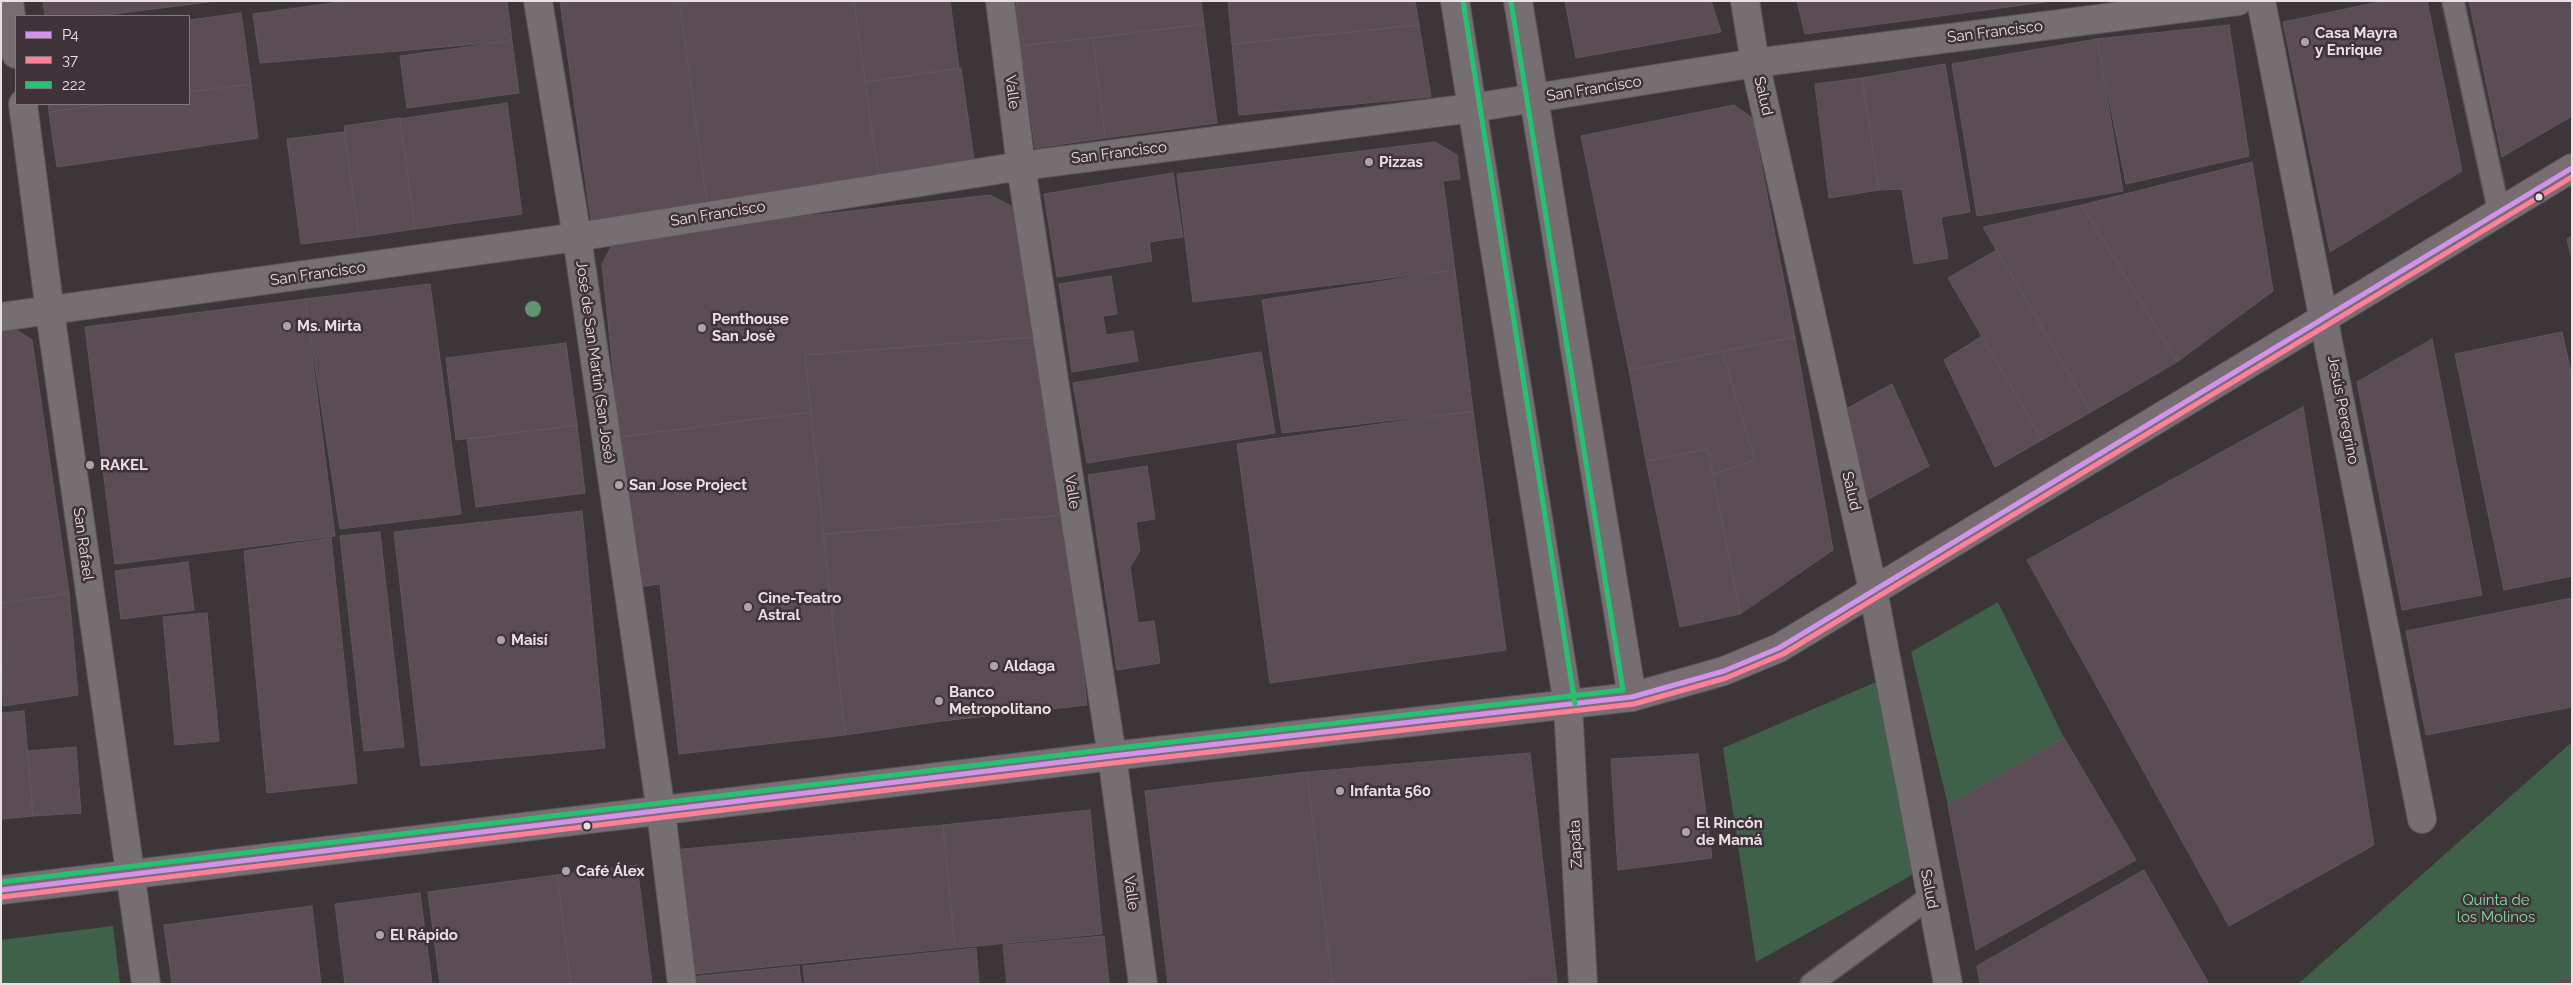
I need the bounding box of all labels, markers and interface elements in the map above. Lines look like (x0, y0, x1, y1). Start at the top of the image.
legend (15, 15, 190, 105)
street label: San Francisco (1946, 17, 2044, 47)
place label: Casa Mayra y Enrique (2315, 24, 2397, 59)
text: P4 (62, 26, 79, 44)
marker: Casa Mayra y Enrique (2299, 36, 2311, 48)
text: 37 (62, 51, 78, 69)
street label: San Francisco (1545, 73, 1643, 105)
street label: Valle (1001, 74, 1023, 110)
street label: Salud (1750, 75, 1776, 117)
text: 222 (62, 76, 85, 94)
street label: San Francisco (1070, 138, 1168, 168)
place label: Pizzas (1379, 153, 1423, 171)
marker: Pizzas (1363, 156, 1375, 168)
unlabelled marker (2534, 192, 2544, 202)
street label: San Francisco (669, 198, 767, 230)
street label: San Francisco (269, 258, 367, 290)
street label: José de San Martín (San José) (572, 259, 618, 465)
place label: Penthouse San Josè (712, 310, 789, 345)
place label: Ms. Mirta (297, 317, 361, 335)
marker: Ms. Mirta (281, 320, 293, 332)
marker: Penthouse San Josè (696, 322, 708, 334)
street label: Jesús Peregrino (2324, 354, 2362, 466)
place label: RAKEL (100, 456, 148, 474)
marker: RAKEL (84, 459, 96, 471)
street label: Salud (1838, 470, 1864, 512)
street label: Valle (1060, 474, 1084, 510)
place label: San Jose Project (629, 476, 747, 494)
marker: San Jose Project (613, 479, 625, 491)
street label: San Rafael (69, 506, 97, 582)
place label: Cine-Teatro Astral (758, 589, 841, 624)
marker: Cine-Teatro Astral (742, 601, 754, 613)
place label: Maisí (511, 631, 548, 649)
marker: Maisí (495, 634, 507, 646)
place label: Aldaga (1004, 657, 1055, 675)
marker: Aldaga (988, 660, 1000, 672)
place label: Banco Metropolitano (949, 683, 1051, 718)
marker: Banco Metropolitano (933, 695, 945, 707)
place label: Infanta 560 (1350, 782, 1431, 800)
marker: Infanta 560 (1334, 785, 1346, 797)
place label: El Rincón de Mamá (1696, 814, 1763, 849)
street label: Zapata (1566, 819, 1586, 869)
unlabelled marker (582, 821, 592, 831)
marker: El Rincón de Mamá (1680, 826, 1692, 838)
place label: Café Álex (576, 862, 644, 880)
marker: Café Álex (560, 865, 572, 877)
street label: Salud (1916, 868, 1942, 910)
street label: Valle (1120, 875, 1142, 911)
park label: Quinta de los Molinos (2457, 891, 2535, 926)
place label: El Rápido (390, 926, 458, 944)
marker: El Rápido (374, 929, 386, 941)

